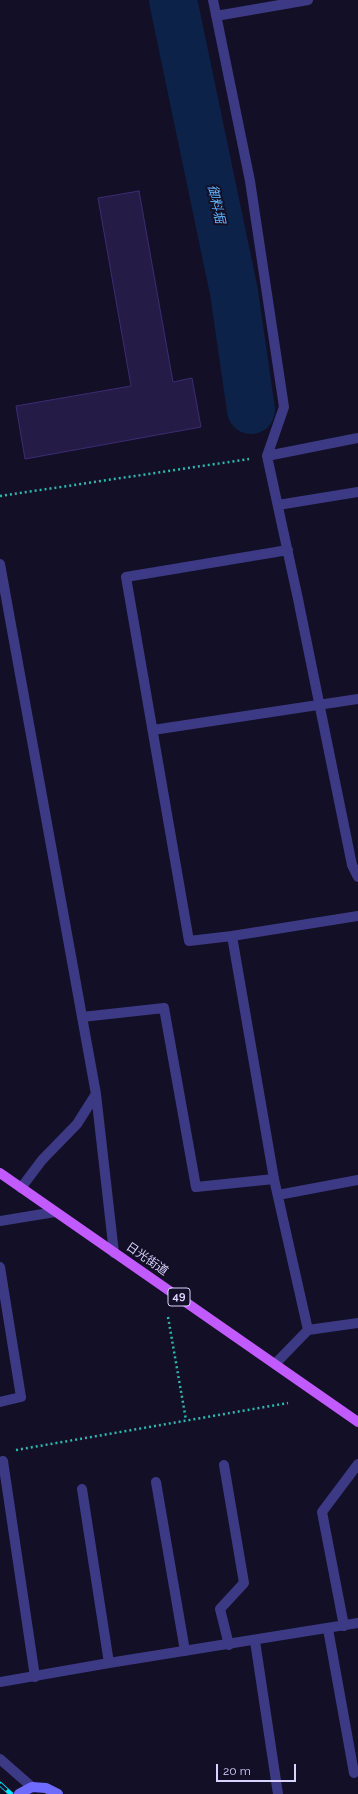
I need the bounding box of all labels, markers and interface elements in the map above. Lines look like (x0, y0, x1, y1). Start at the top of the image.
water label: 御料堀 (204, 183, 228, 225)
street label: 日光街道 (123, 1239, 171, 1279)
road number: 49 (168, 1288, 190, 1306)
scale bar (218, 1756, 298, 1782)
text: 20 m (223, 1764, 251, 1778)

